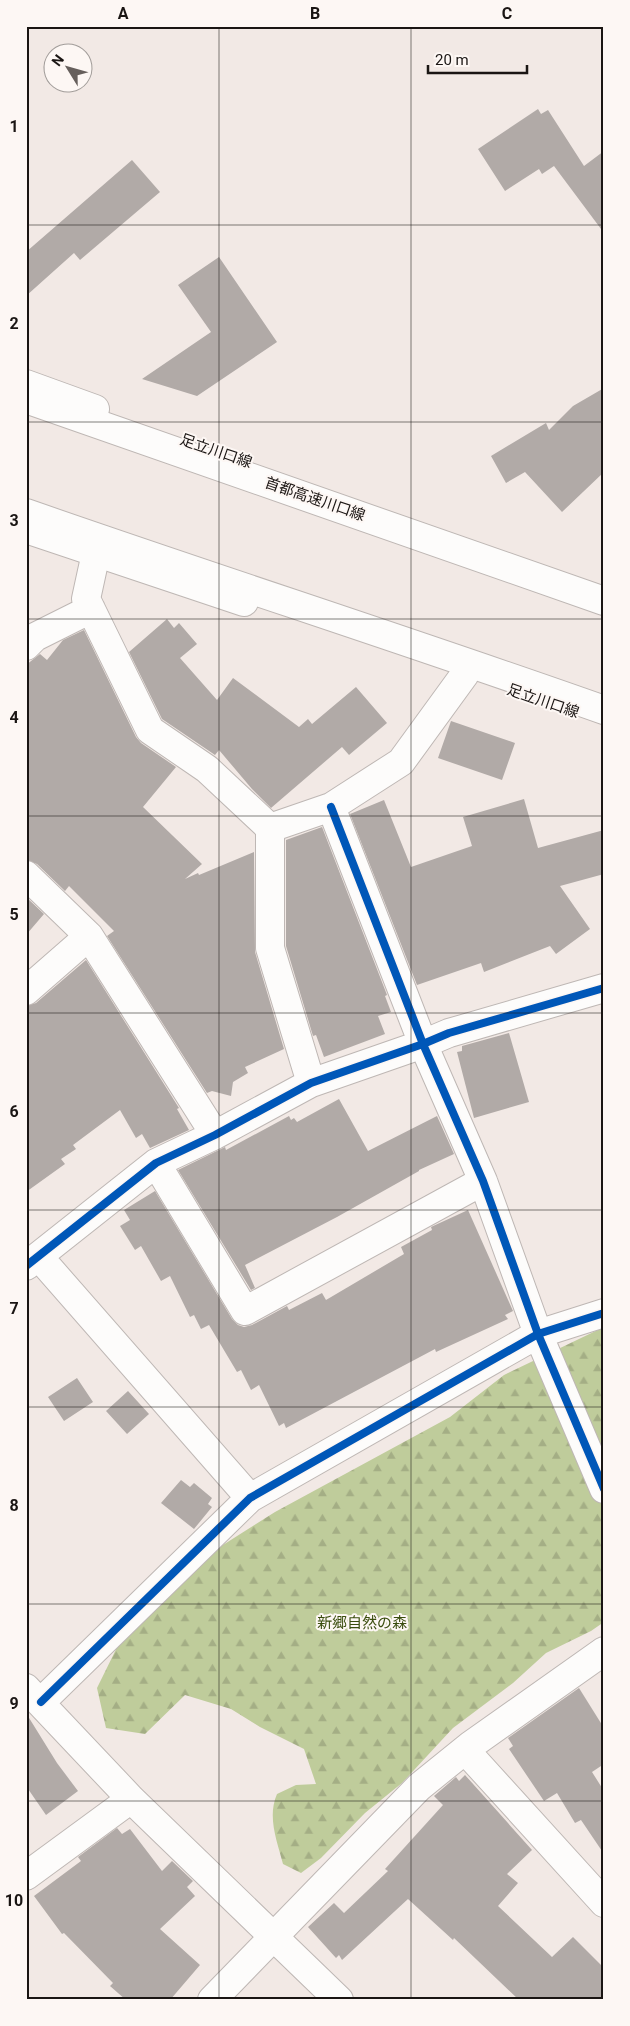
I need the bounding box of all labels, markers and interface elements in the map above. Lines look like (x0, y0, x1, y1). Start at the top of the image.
text: A (118, 4, 129, 23)
text: B (310, 4, 320, 23)
text: C (502, 4, 512, 23)
north arrow (42, 42, 92, 92)
scale bar (428, 42, 526, 74)
text: N (48, 51, 67, 69)
text: 20 m (435, 51, 469, 69)
text: 1 (9, 117, 19, 136)
text: 2 (9, 314, 19, 333)
street label: 足立川口線 (178, 430, 254, 472)
street label: 首都高速川口線 (262, 473, 368, 525)
text: 3 (9, 511, 19, 530)
street label: 足立川口線 (505, 680, 581, 722)
text: 4 (9, 708, 19, 727)
text: 5 (9, 905, 19, 924)
text: 6 (9, 1102, 19, 1121)
text: 7 (9, 1299, 19, 1318)
text: 8 (9, 1496, 19, 1515)
park label: 新郷自然の森 (317, 1614, 407, 1632)
text: 9 (9, 1694, 19, 1713)
text: 10 (5, 1891, 23, 1910)

